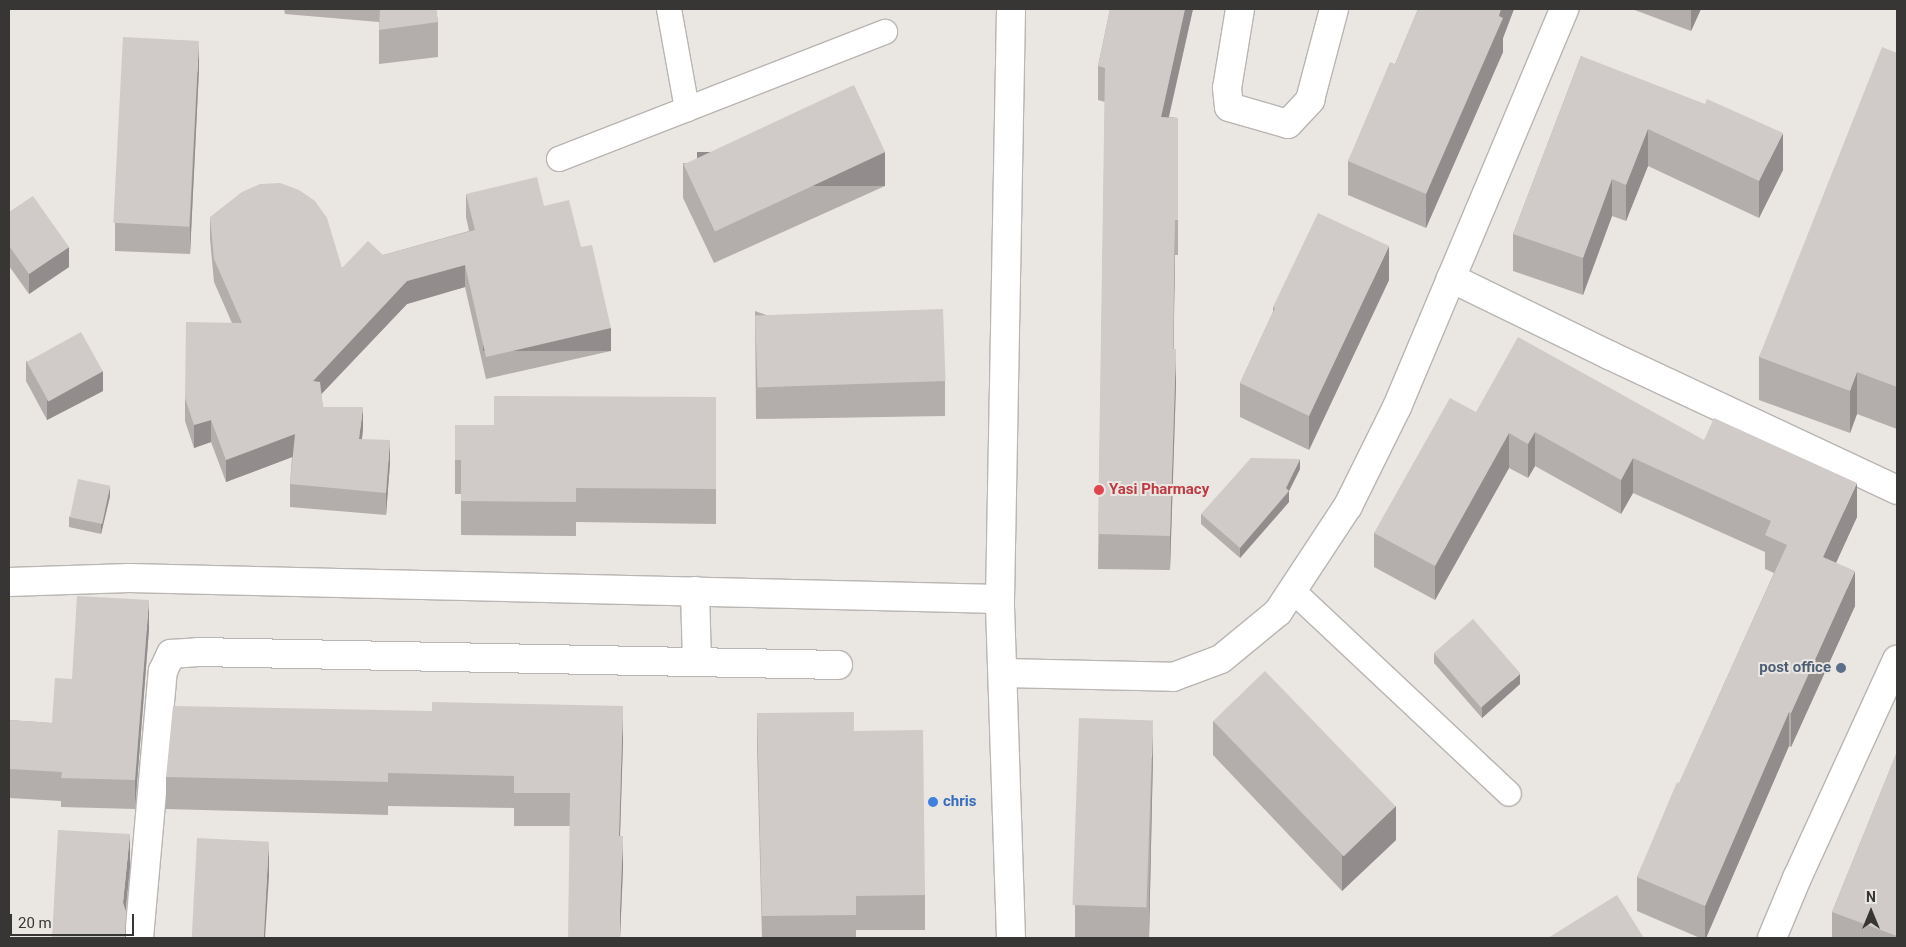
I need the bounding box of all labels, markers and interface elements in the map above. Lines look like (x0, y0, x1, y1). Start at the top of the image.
place label: Yasi Pharmacy (1109, 481, 1209, 499)
marker: Yasi Pharmacy (1093, 484, 1105, 496)
place label: post office (1759, 659, 1831, 677)
marker: post office (1835, 662, 1847, 674)
place label: chris (943, 793, 976, 811)
marker: chris (927, 796, 939, 808)
north arrow (1846, 887, 1896, 937)
text: N (1866, 889, 1876, 905)
scale bar (12, 904, 136, 936)
text: 20 m (18, 914, 52, 932)

